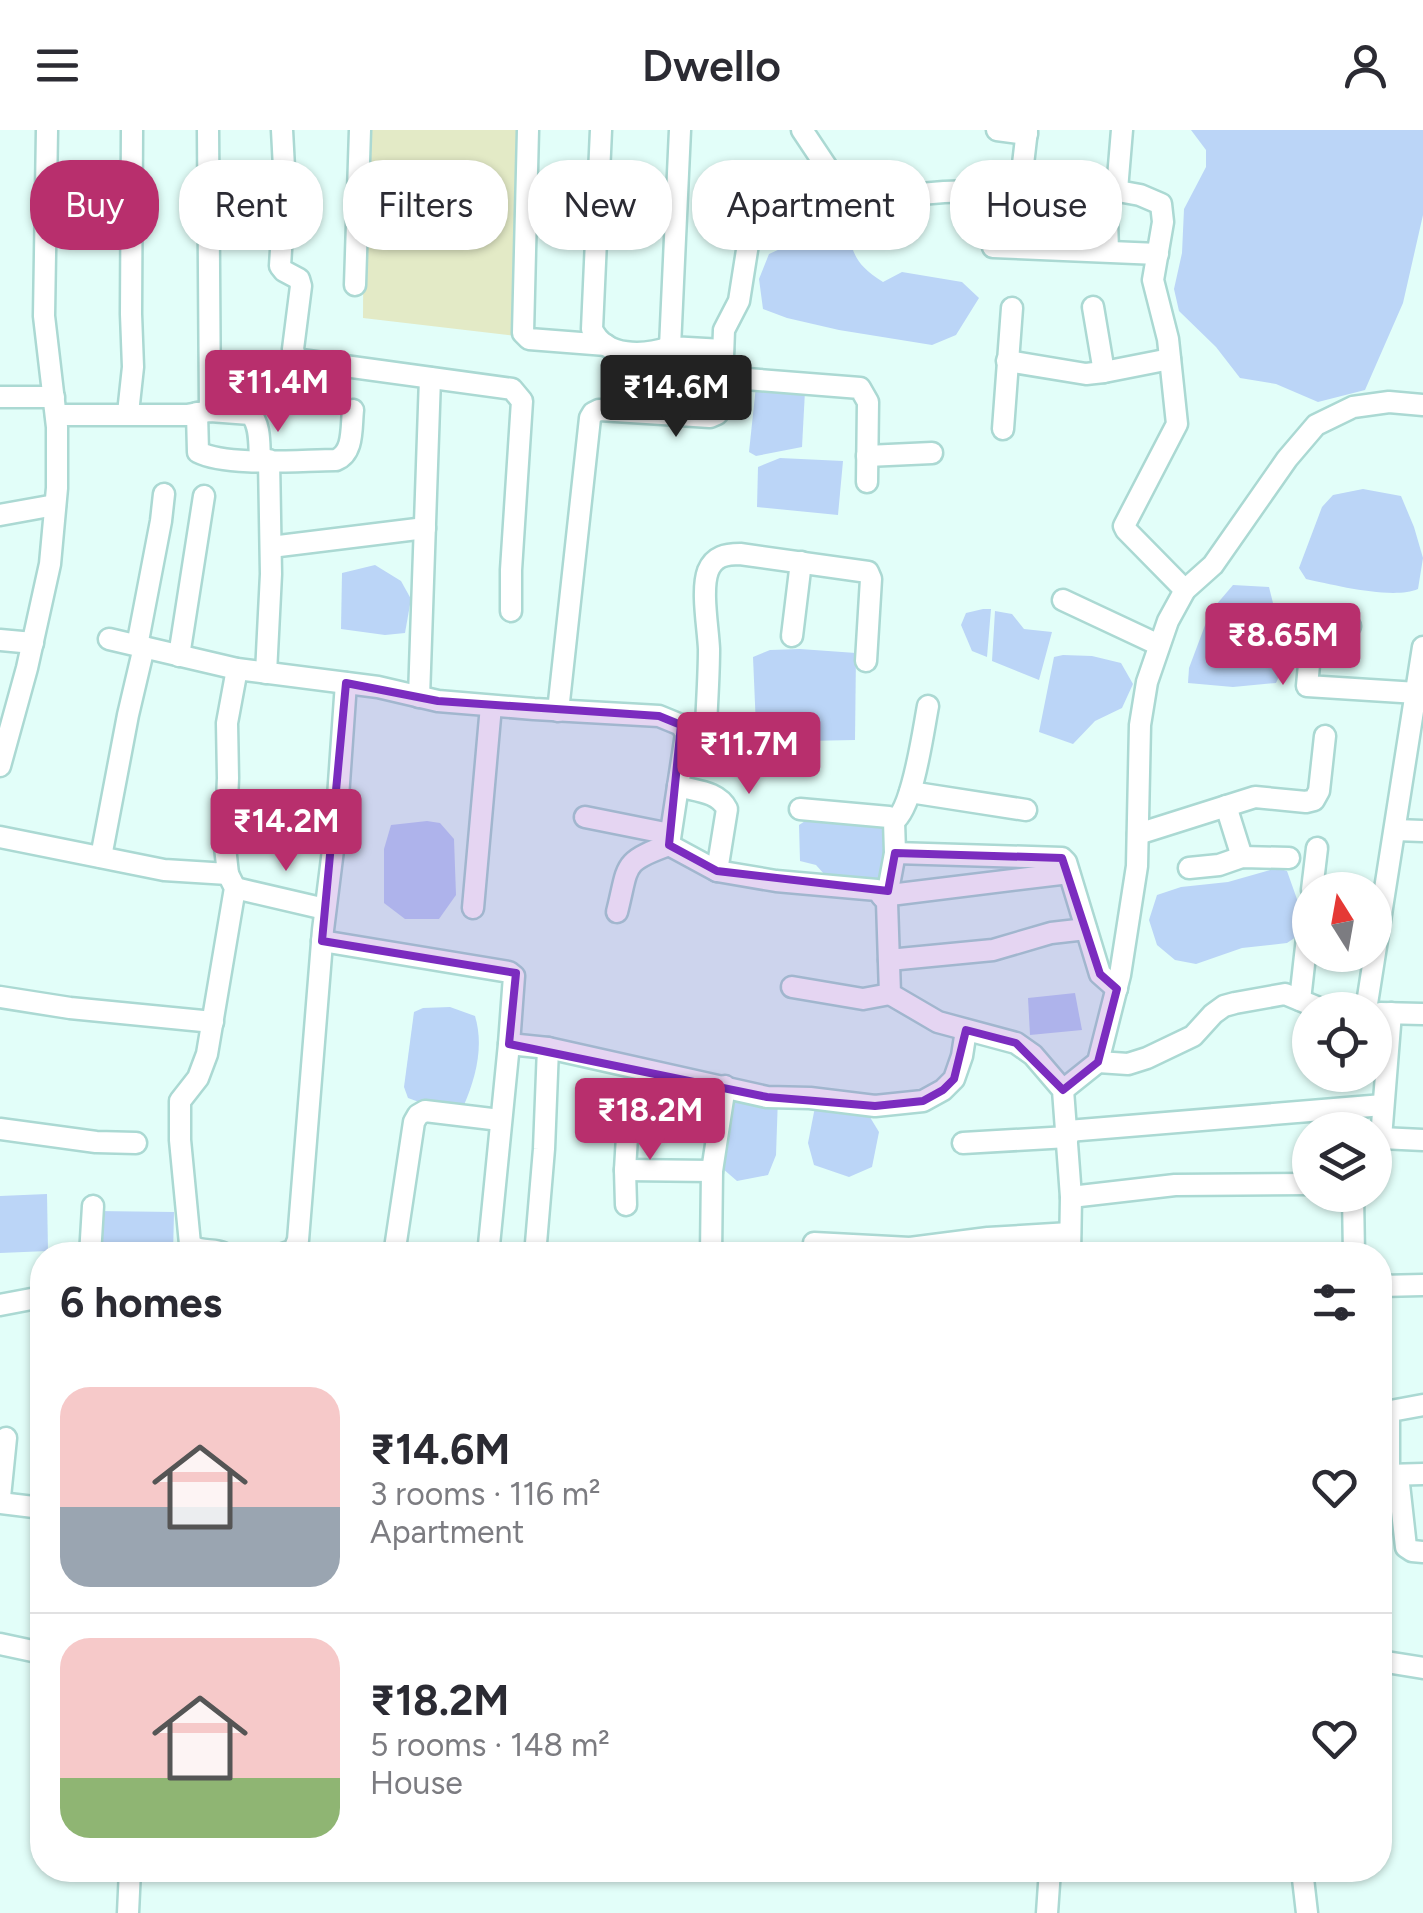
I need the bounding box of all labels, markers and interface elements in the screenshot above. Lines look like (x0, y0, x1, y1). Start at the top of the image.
icon: menu (30, 38, 85, 93)
text: Dwello (642, 38, 781, 92)
icon: person (1338, 38, 1393, 93)
chip: Buy (30, 160, 159, 250)
chip: Rent (179, 160, 323, 250)
chip: Filters (343, 160, 508, 250)
chip: New (528, 160, 672, 250)
chip: Apartment (692, 160, 930, 250)
chip: House (950, 160, 1122, 250)
pin: ₹11.4M (197, 350, 359, 435)
pin: ₹14.6M (595, 355, 757, 440)
text: ₹11.4M (227, 363, 329, 401)
text: ₹14.6M (623, 368, 729, 406)
pin: ₹8.65M (1202, 603, 1364, 688)
text: ₹8.65M (1227, 616, 1339, 654)
pin: ₹11.7M (668, 712, 830, 797)
text: ₹11.7M (699, 725, 799, 763)
pin: ₹14.2M (205, 789, 367, 874)
text: ₹14.2M (233, 802, 339, 840)
north arrow (1292, 872, 1392, 972)
map controls (1292, 872, 1392, 1212)
button: locate (1292, 992, 1392, 1092)
pin: ₹18.2M (569, 1078, 731, 1163)
text: ₹18.2M (597, 1091, 703, 1129)
button: layers (1292, 1112, 1392, 1212)
icon: filters (1307, 1275, 1362, 1330)
text: 6 homes (60, 1277, 222, 1328)
text: ₹14.6M (370, 1424, 510, 1475)
icon: home (140, 1427, 260, 1547)
icon: heart (1307, 1460, 1362, 1515)
text: 3 rooms · 116 m² (370, 1475, 601, 1513)
text: Apartment (370, 1513, 524, 1551)
text: ₹18.2M (370, 1675, 509, 1726)
icon: home (140, 1678, 260, 1798)
icon: heart (1307, 1711, 1362, 1766)
text: 5 rooms · 148 m² (370, 1726, 610, 1764)
text: House (370, 1764, 463, 1802)

